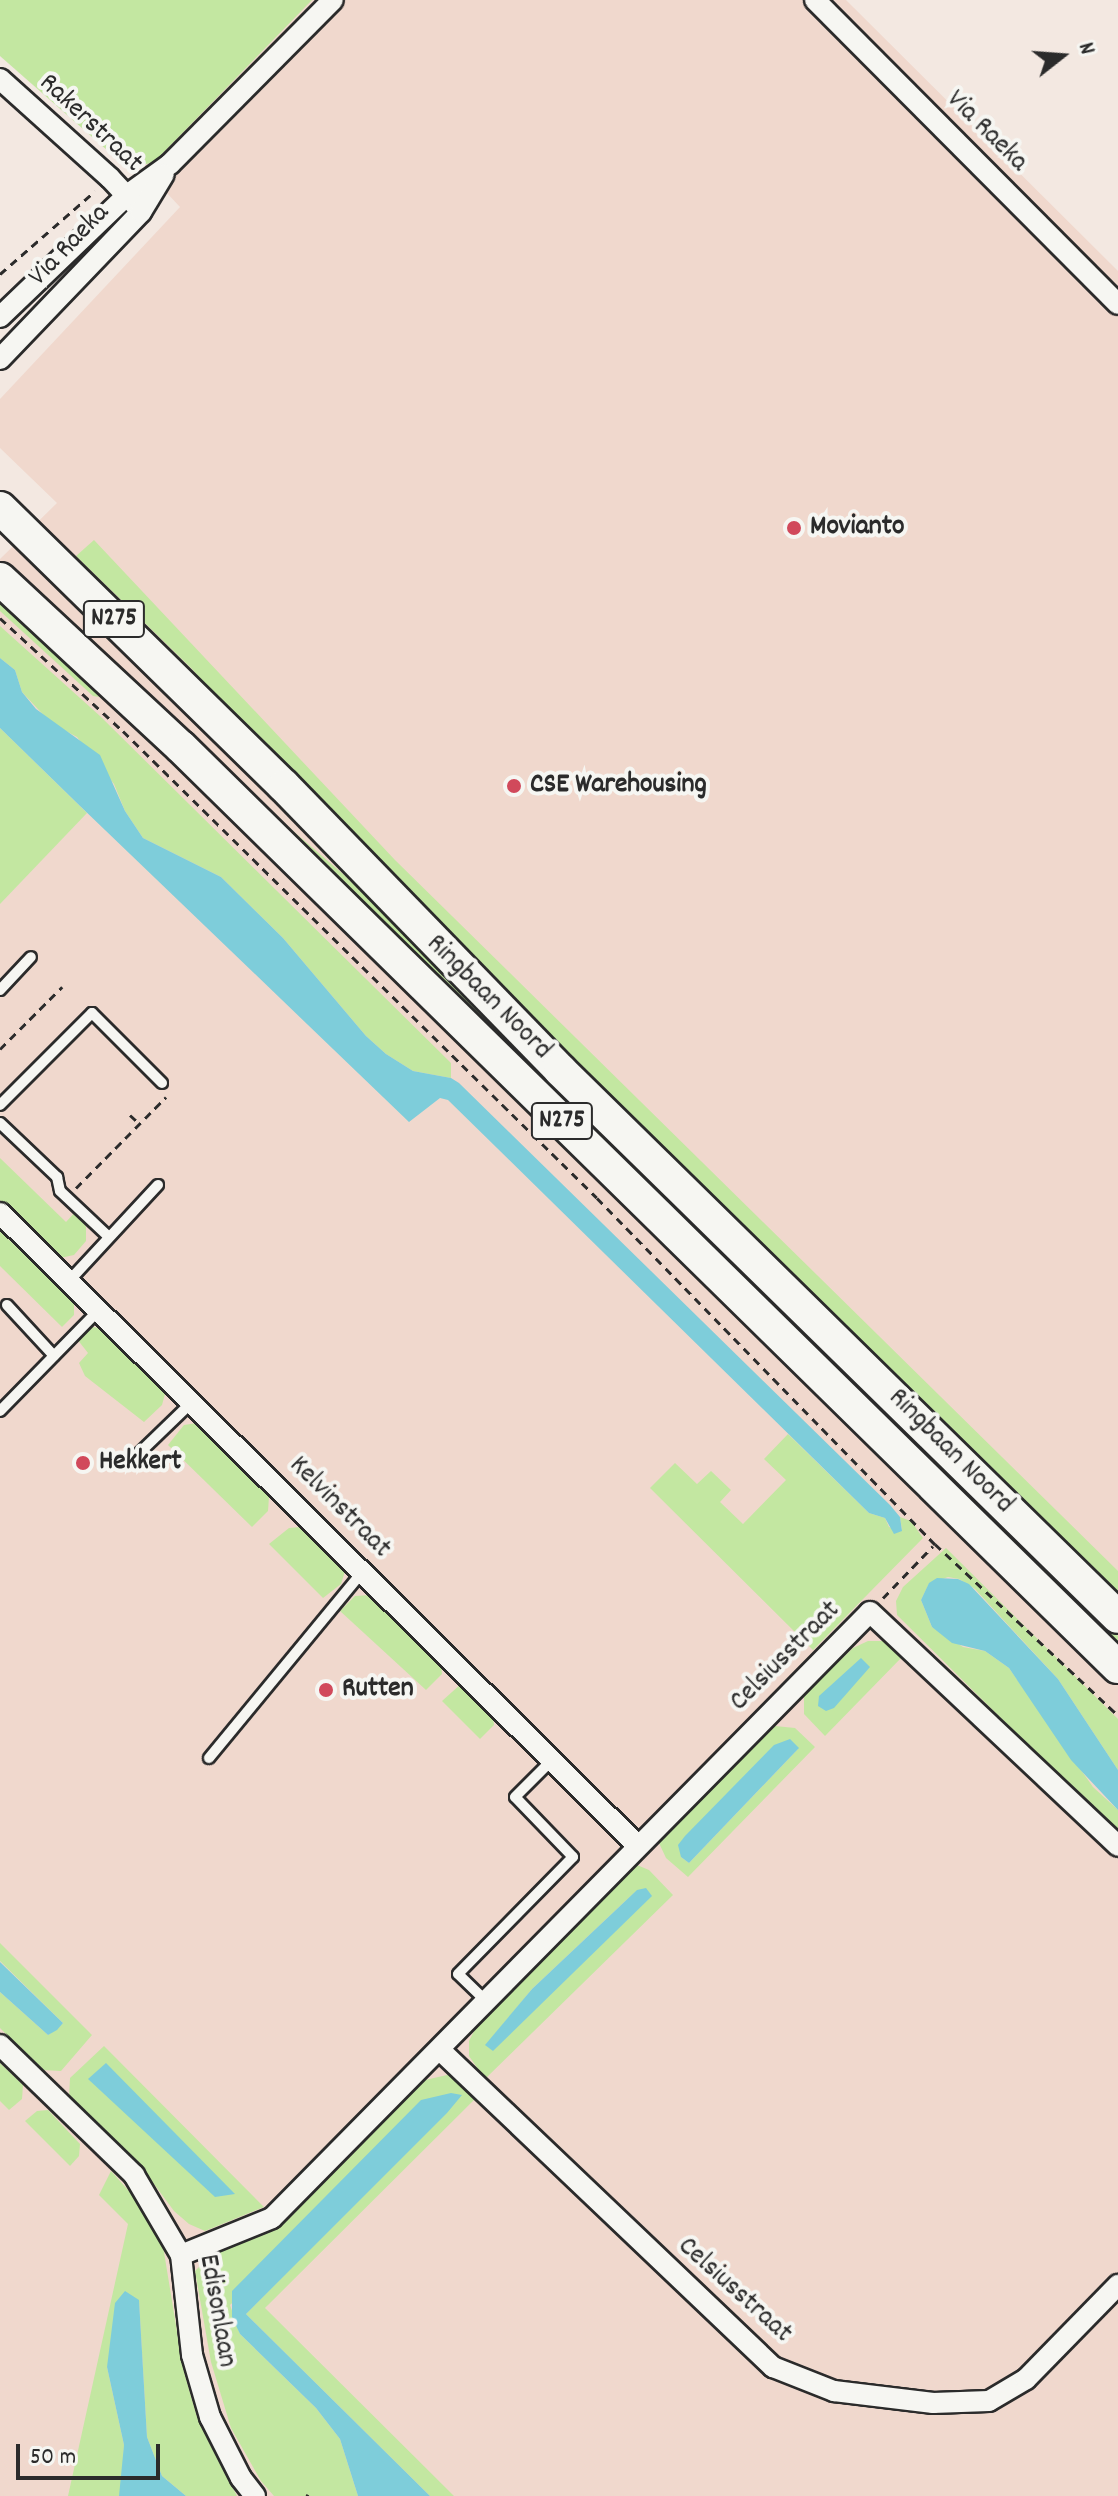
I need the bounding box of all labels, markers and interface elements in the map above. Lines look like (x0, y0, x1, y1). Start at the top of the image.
north arrow (1022, 16, 1102, 96)
text: N (1069, 39, 1102, 59)
street label: Rakerstraat (31, 67, 149, 181)
street label: Via Raeka (938, 84, 1034, 180)
street label: Via Raeka (23, 198, 117, 294)
place label: Movianto (810, 511, 905, 545)
marker: Movianto (785, 519, 803, 537)
road number: N275 (82, 597, 146, 641)
place label: CSE Warehousing (530, 769, 707, 803)
marker: CSE Warehousing (505, 777, 523, 795)
street label: Ringbaan Noord (418, 928, 558, 1068)
road number: N275 (530, 1099, 594, 1143)
street label: Ringbaan Noord (880, 1382, 1020, 1522)
place label: Hekkert (99, 1446, 182, 1480)
street label: Kelvinstraat (281, 1450, 397, 1566)
marker: Hekkert (74, 1454, 92, 1472)
street label: Celsiusstraat (724, 1595, 848, 1719)
place label: Rutten (342, 1673, 414, 1707)
marker: Rutten (317, 1681, 335, 1699)
street label: Celsiusstraat (670, 2231, 798, 2351)
street label: Edisonlaan (190, 2252, 242, 2370)
scale bar (20, 2428, 164, 2478)
text: 50 m (30, 2441, 76, 2475)

